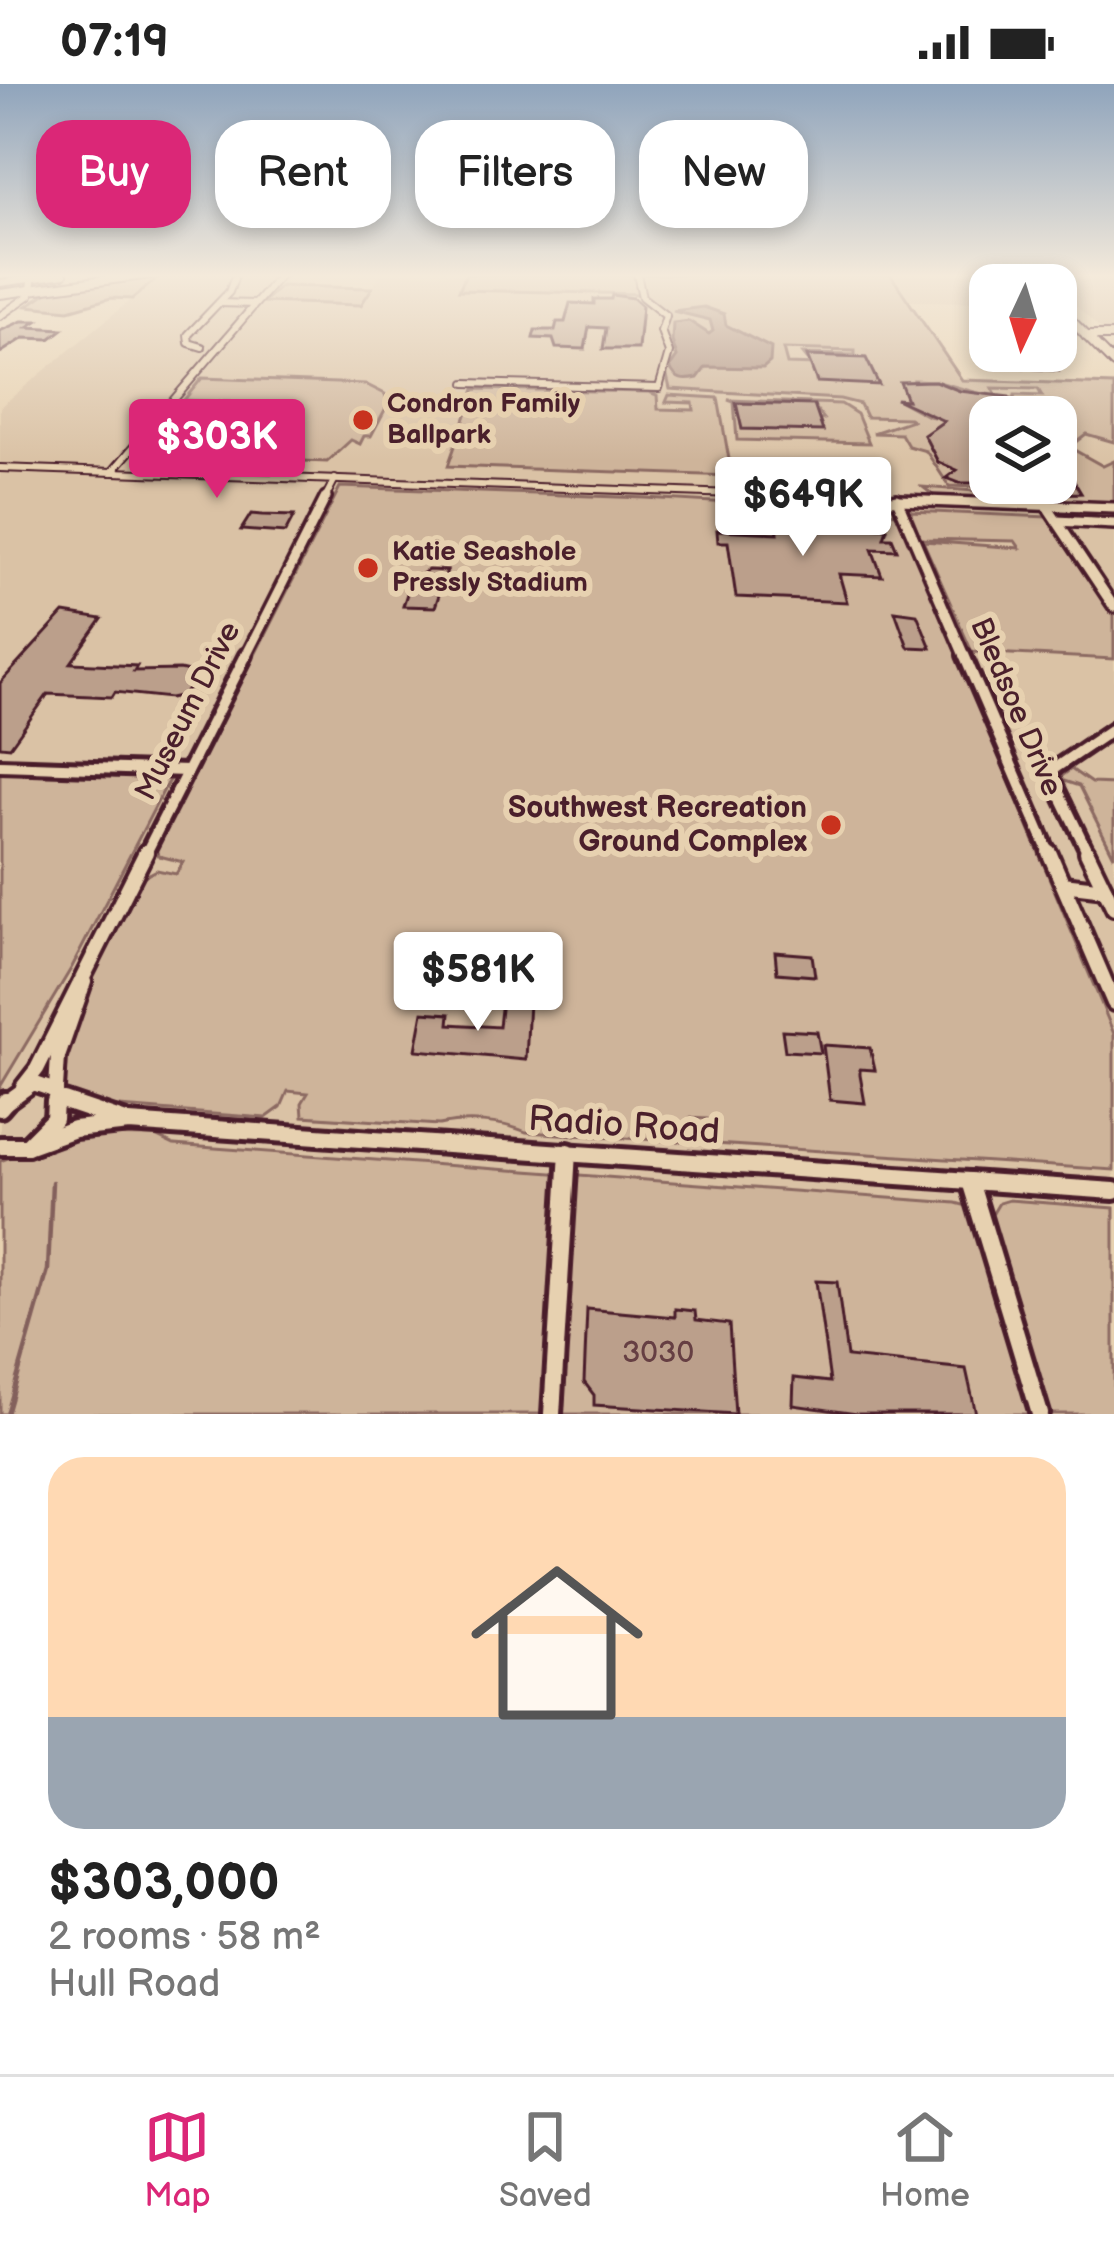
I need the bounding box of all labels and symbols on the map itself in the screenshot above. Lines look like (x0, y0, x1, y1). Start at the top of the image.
north arrow (969, 264, 1077, 372)
place label: Condron Family Ballpark (387, 388, 581, 451)
pin: $303K (133, 399, 301, 501)
marker: Condron Family Ballpark (350, 407, 376, 433)
pin: $649K (719, 457, 887, 559)
place label: Katie Seashole Pressly Stadium (392, 536, 588, 599)
marker: Katie Seashole Pressly Stadium (355, 555, 381, 581)
street label: Bledsoe Drive (962, 612, 1070, 802)
street label: Museum Drive (128, 616, 248, 806)
place label: Southwest Recreation Ground Complex (508, 790, 808, 860)
marker: Southwest Recreation Ground Complex (818, 812, 844, 838)
pin: $581K (394, 932, 562, 1034)
street label: Radio Road (527, 1098, 721, 1154)
house number: 3030 (622, 1335, 694, 1371)

